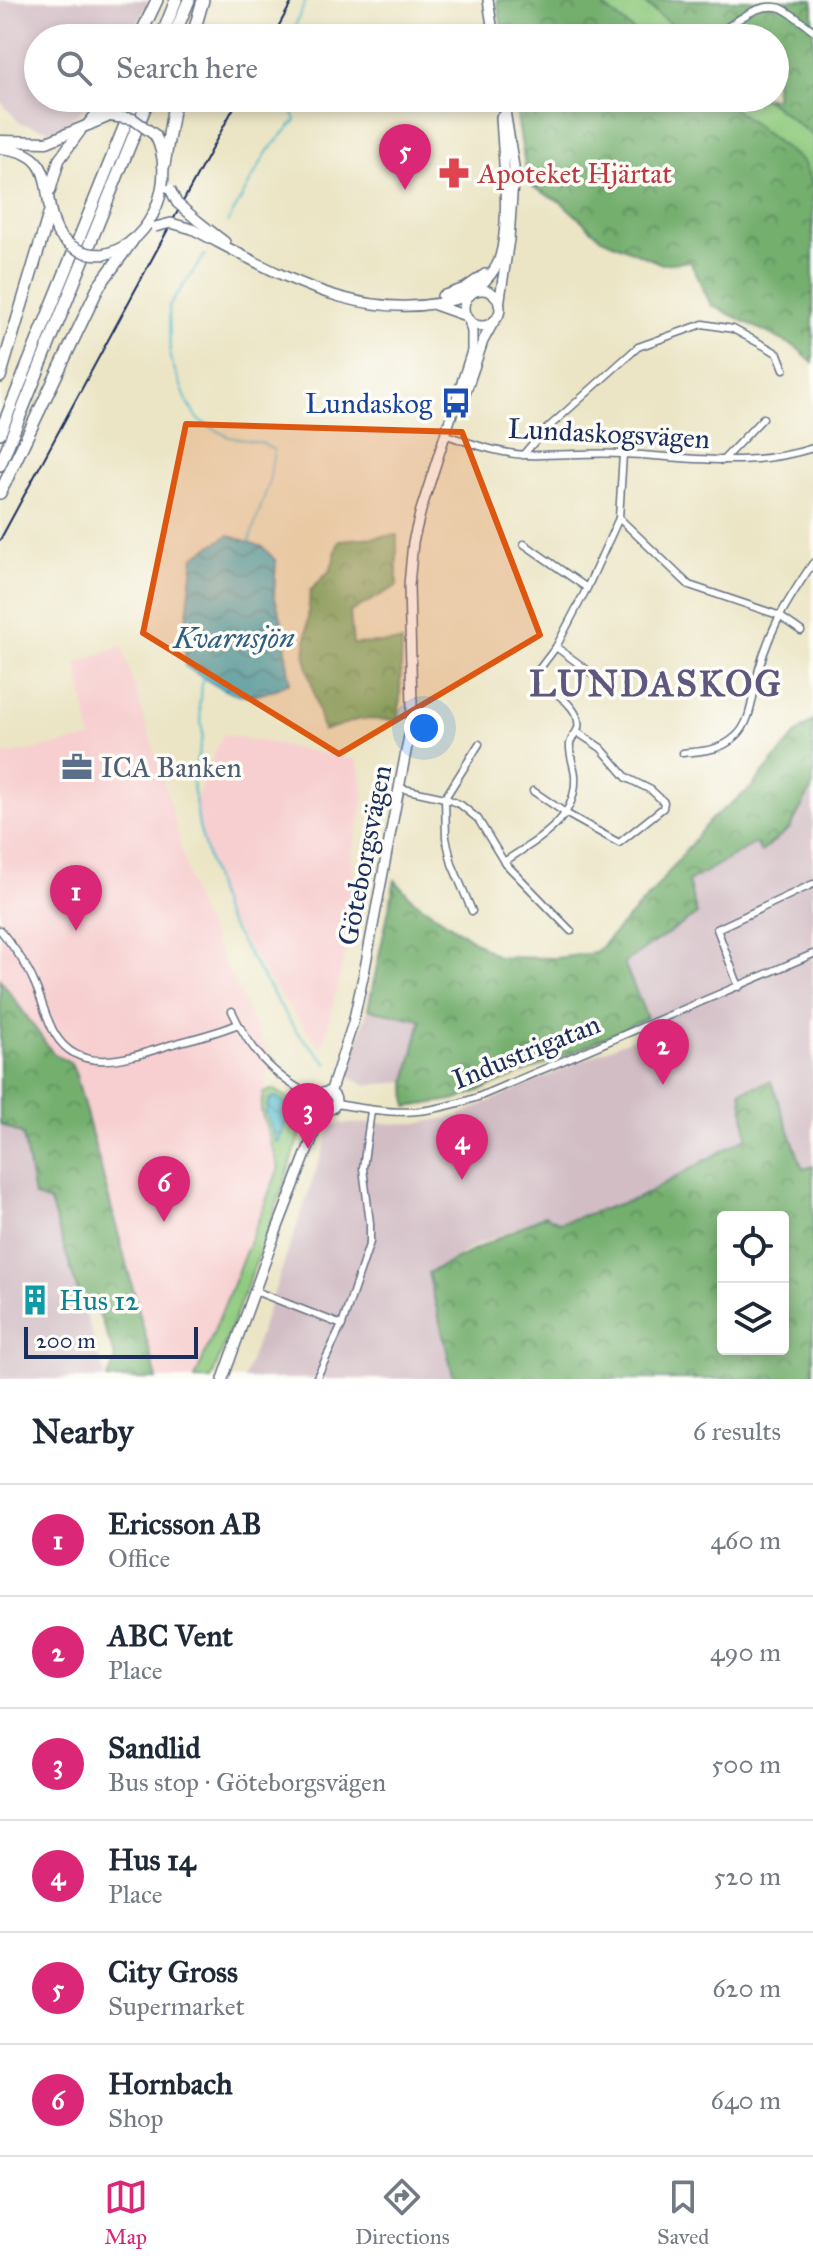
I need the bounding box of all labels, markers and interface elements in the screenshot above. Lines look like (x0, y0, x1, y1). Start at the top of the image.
search box (24, 24, 789, 112)
icon: search (52, 46, 96, 90)
text: Search here (116, 50, 258, 86)
pin: 5 (379, 124, 431, 190)
pharmacy icon: Apoteket Hjärtat (437, 156, 471, 190)
place label: Apoteket Hjärtat (477, 156, 672, 191)
place label: Lundaskog (305, 386, 433, 421)
bus stop icon: Lundaskog (439, 386, 473, 420)
street label: Lundaskogsvägen (507, 411, 711, 456)
water label: Kvarnsjön (171, 620, 295, 656)
district label: LUNDASKOG (529, 662, 783, 706)
your location (404, 708, 444, 748)
office icon: ICA Banken (60, 750, 94, 784)
place label: ICA Banken (101, 750, 242, 785)
street label: Göteborgsvägen (330, 762, 399, 948)
pin: 1 (50, 865, 102, 931)
street label: Industrigatan (447, 1006, 605, 1097)
pin: 2 (637, 1019, 689, 1085)
pin: 3 (282, 1083, 334, 1149)
pin: 4 (436, 1114, 488, 1180)
pin: 6 (138, 1156, 190, 1222)
map controls (717, 1211, 789, 1355)
button: locate (717, 1211, 789, 1283)
building icon: Hus 12 (18, 1283, 52, 1317)
place label: Hus 12 (59, 1283, 139, 1318)
button: layers (717, 1283, 789, 1355)
scale bar (24, 1323, 198, 1359)
text: 200 m (36, 1327, 96, 1354)
text: Nearby (32, 1411, 134, 1452)
text: 6 results (693, 1415, 781, 1447)
text: Ericsson AB (108, 1506, 262, 1542)
text: 1 (53, 1524, 63, 1556)
text: 460 m (711, 1524, 781, 1556)
text: Office (108, 1542, 170, 1574)
text: ABC Vent (108, 1618, 233, 1654)
text: 2 (52, 1636, 64, 1668)
text: 490 m (710, 1636, 781, 1668)
text: Place (108, 1654, 163, 1686)
text: Sandlid (108, 1730, 201, 1766)
text: 3 (53, 1748, 63, 1780)
text: 500 m (711, 1748, 781, 1780)
text: Bus stop · Göteborgsvägen (108, 1766, 386, 1798)
text: Hus 14 (108, 1842, 196, 1878)
text: 4 (51, 1860, 65, 1892)
text: 520 m (714, 1860, 781, 1892)
text: Place (108, 1878, 163, 1910)
text: City Gross (108, 1954, 238, 1990)
text: 5 (52, 1972, 64, 2004)
text: 620 m (712, 1972, 781, 2004)
text: Supermarket (108, 1990, 245, 2022)
text: Hornbach (108, 2066, 233, 2102)
text: 6 (51, 2084, 65, 2116)
text: 640 m (711, 2084, 781, 2116)
text: Shop (108, 2102, 164, 2134)
tab: Map (104, 2175, 148, 2250)
tab: Directions (355, 2175, 450, 2250)
tab: Saved (657, 2175, 709, 2250)

